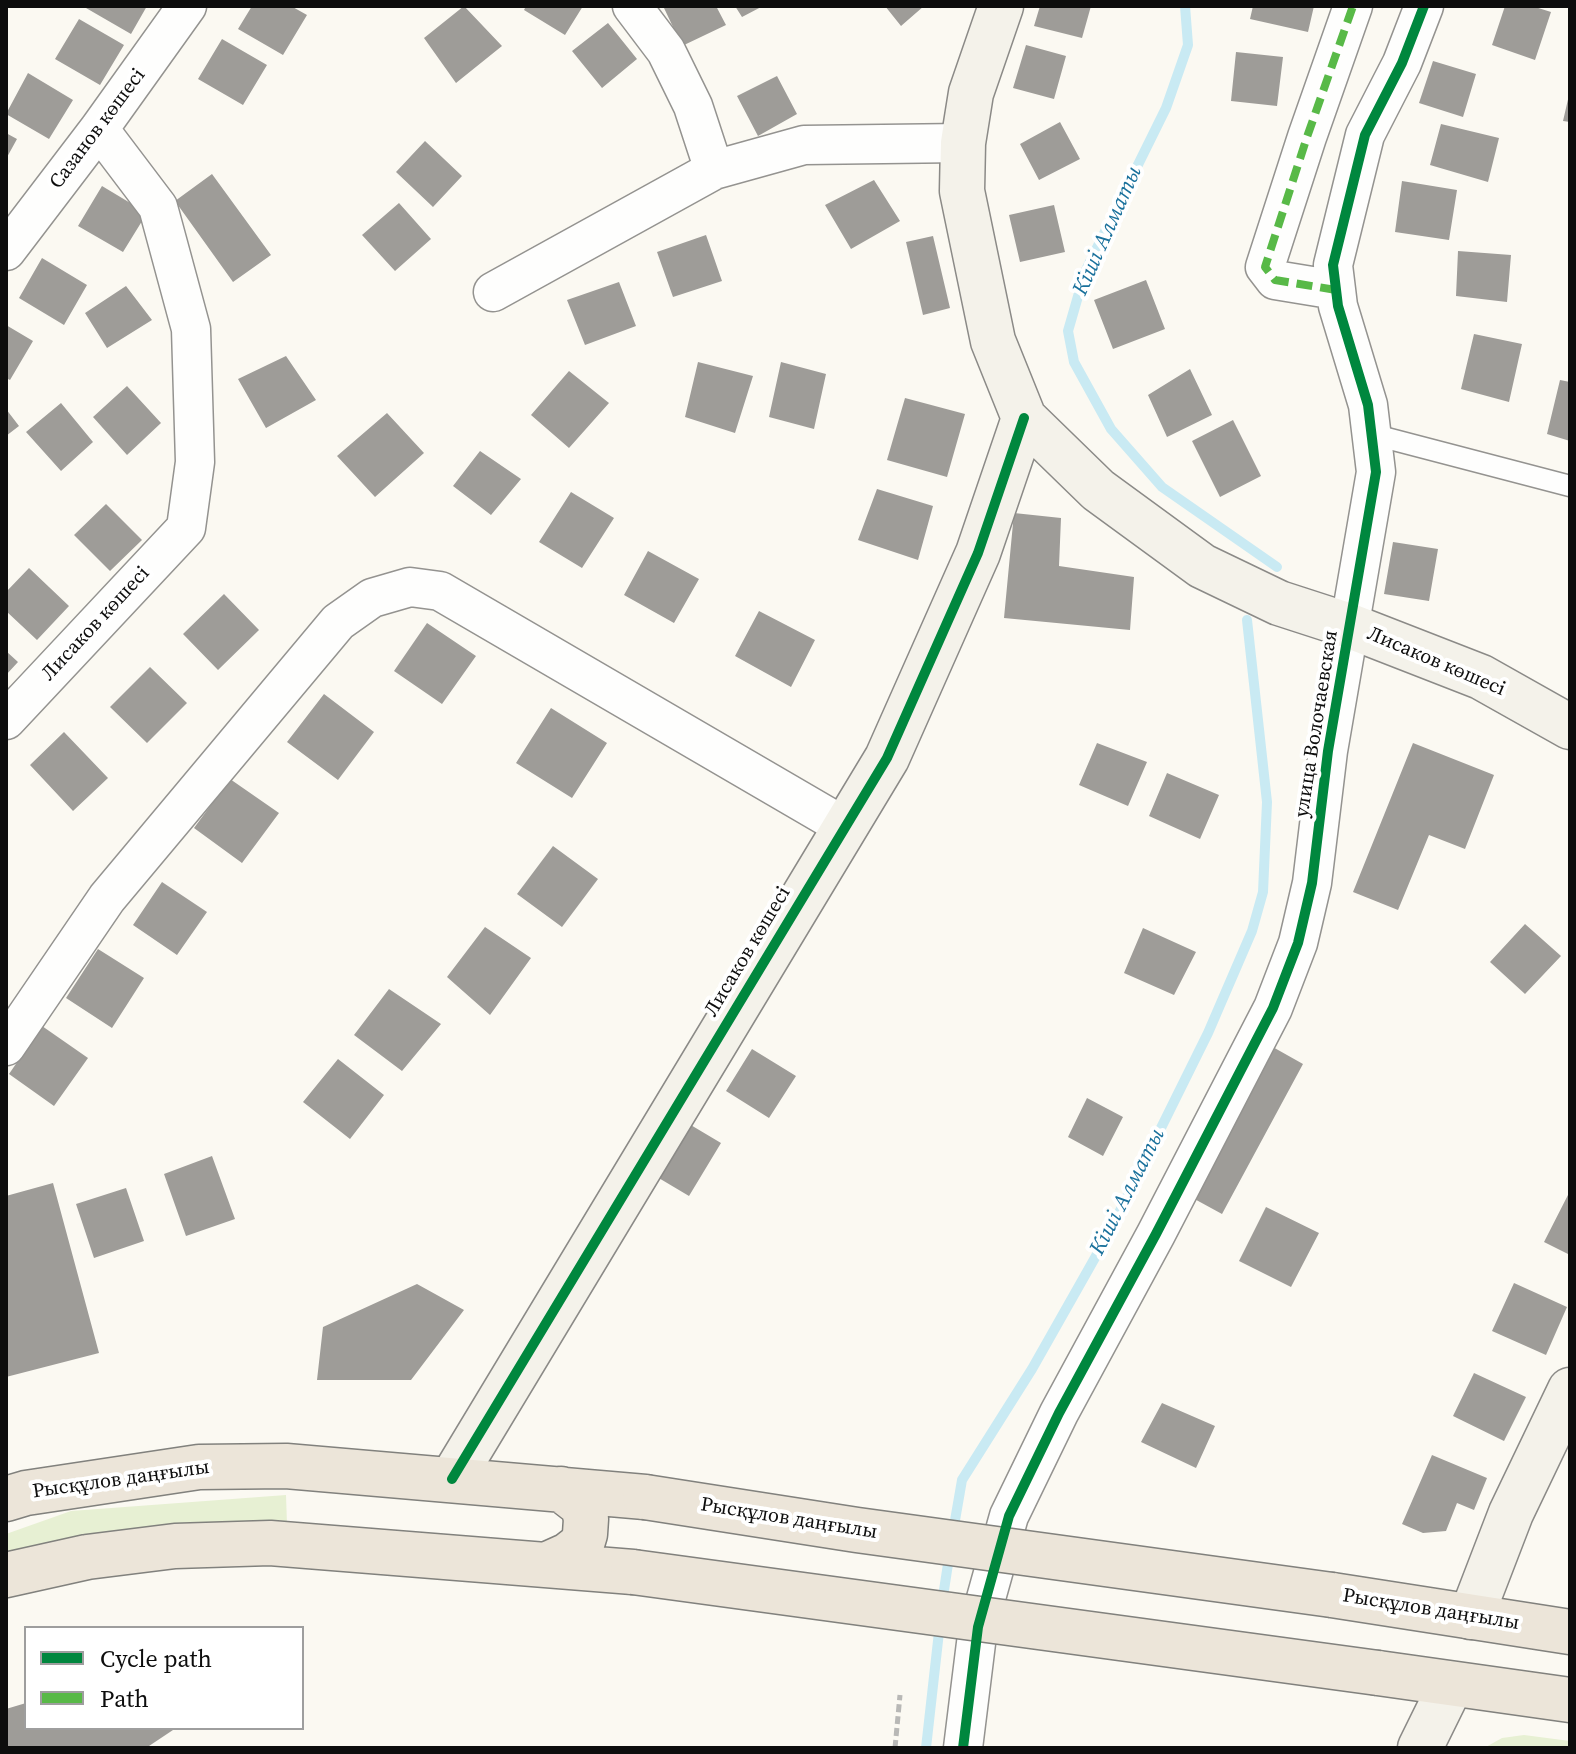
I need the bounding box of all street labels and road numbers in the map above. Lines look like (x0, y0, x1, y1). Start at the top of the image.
street label: Сазанов көшесі (45, 64, 151, 194)
street label: Лисаков көшесі (37, 562, 155, 686)
street label: Лисаков көшесі (1363, 622, 1509, 702)
street label: улица Волочаевская (1290, 629, 1344, 819)
street label: Лисаков көшесі (700, 883, 796, 1021)
street label: Рысқұлов даңғылы (31, 1456, 211, 1504)
street label: Рысқұлов даңғылы (699, 1493, 879, 1545)
street label: Рысқұлов даңғылы (1341, 1584, 1521, 1636)

